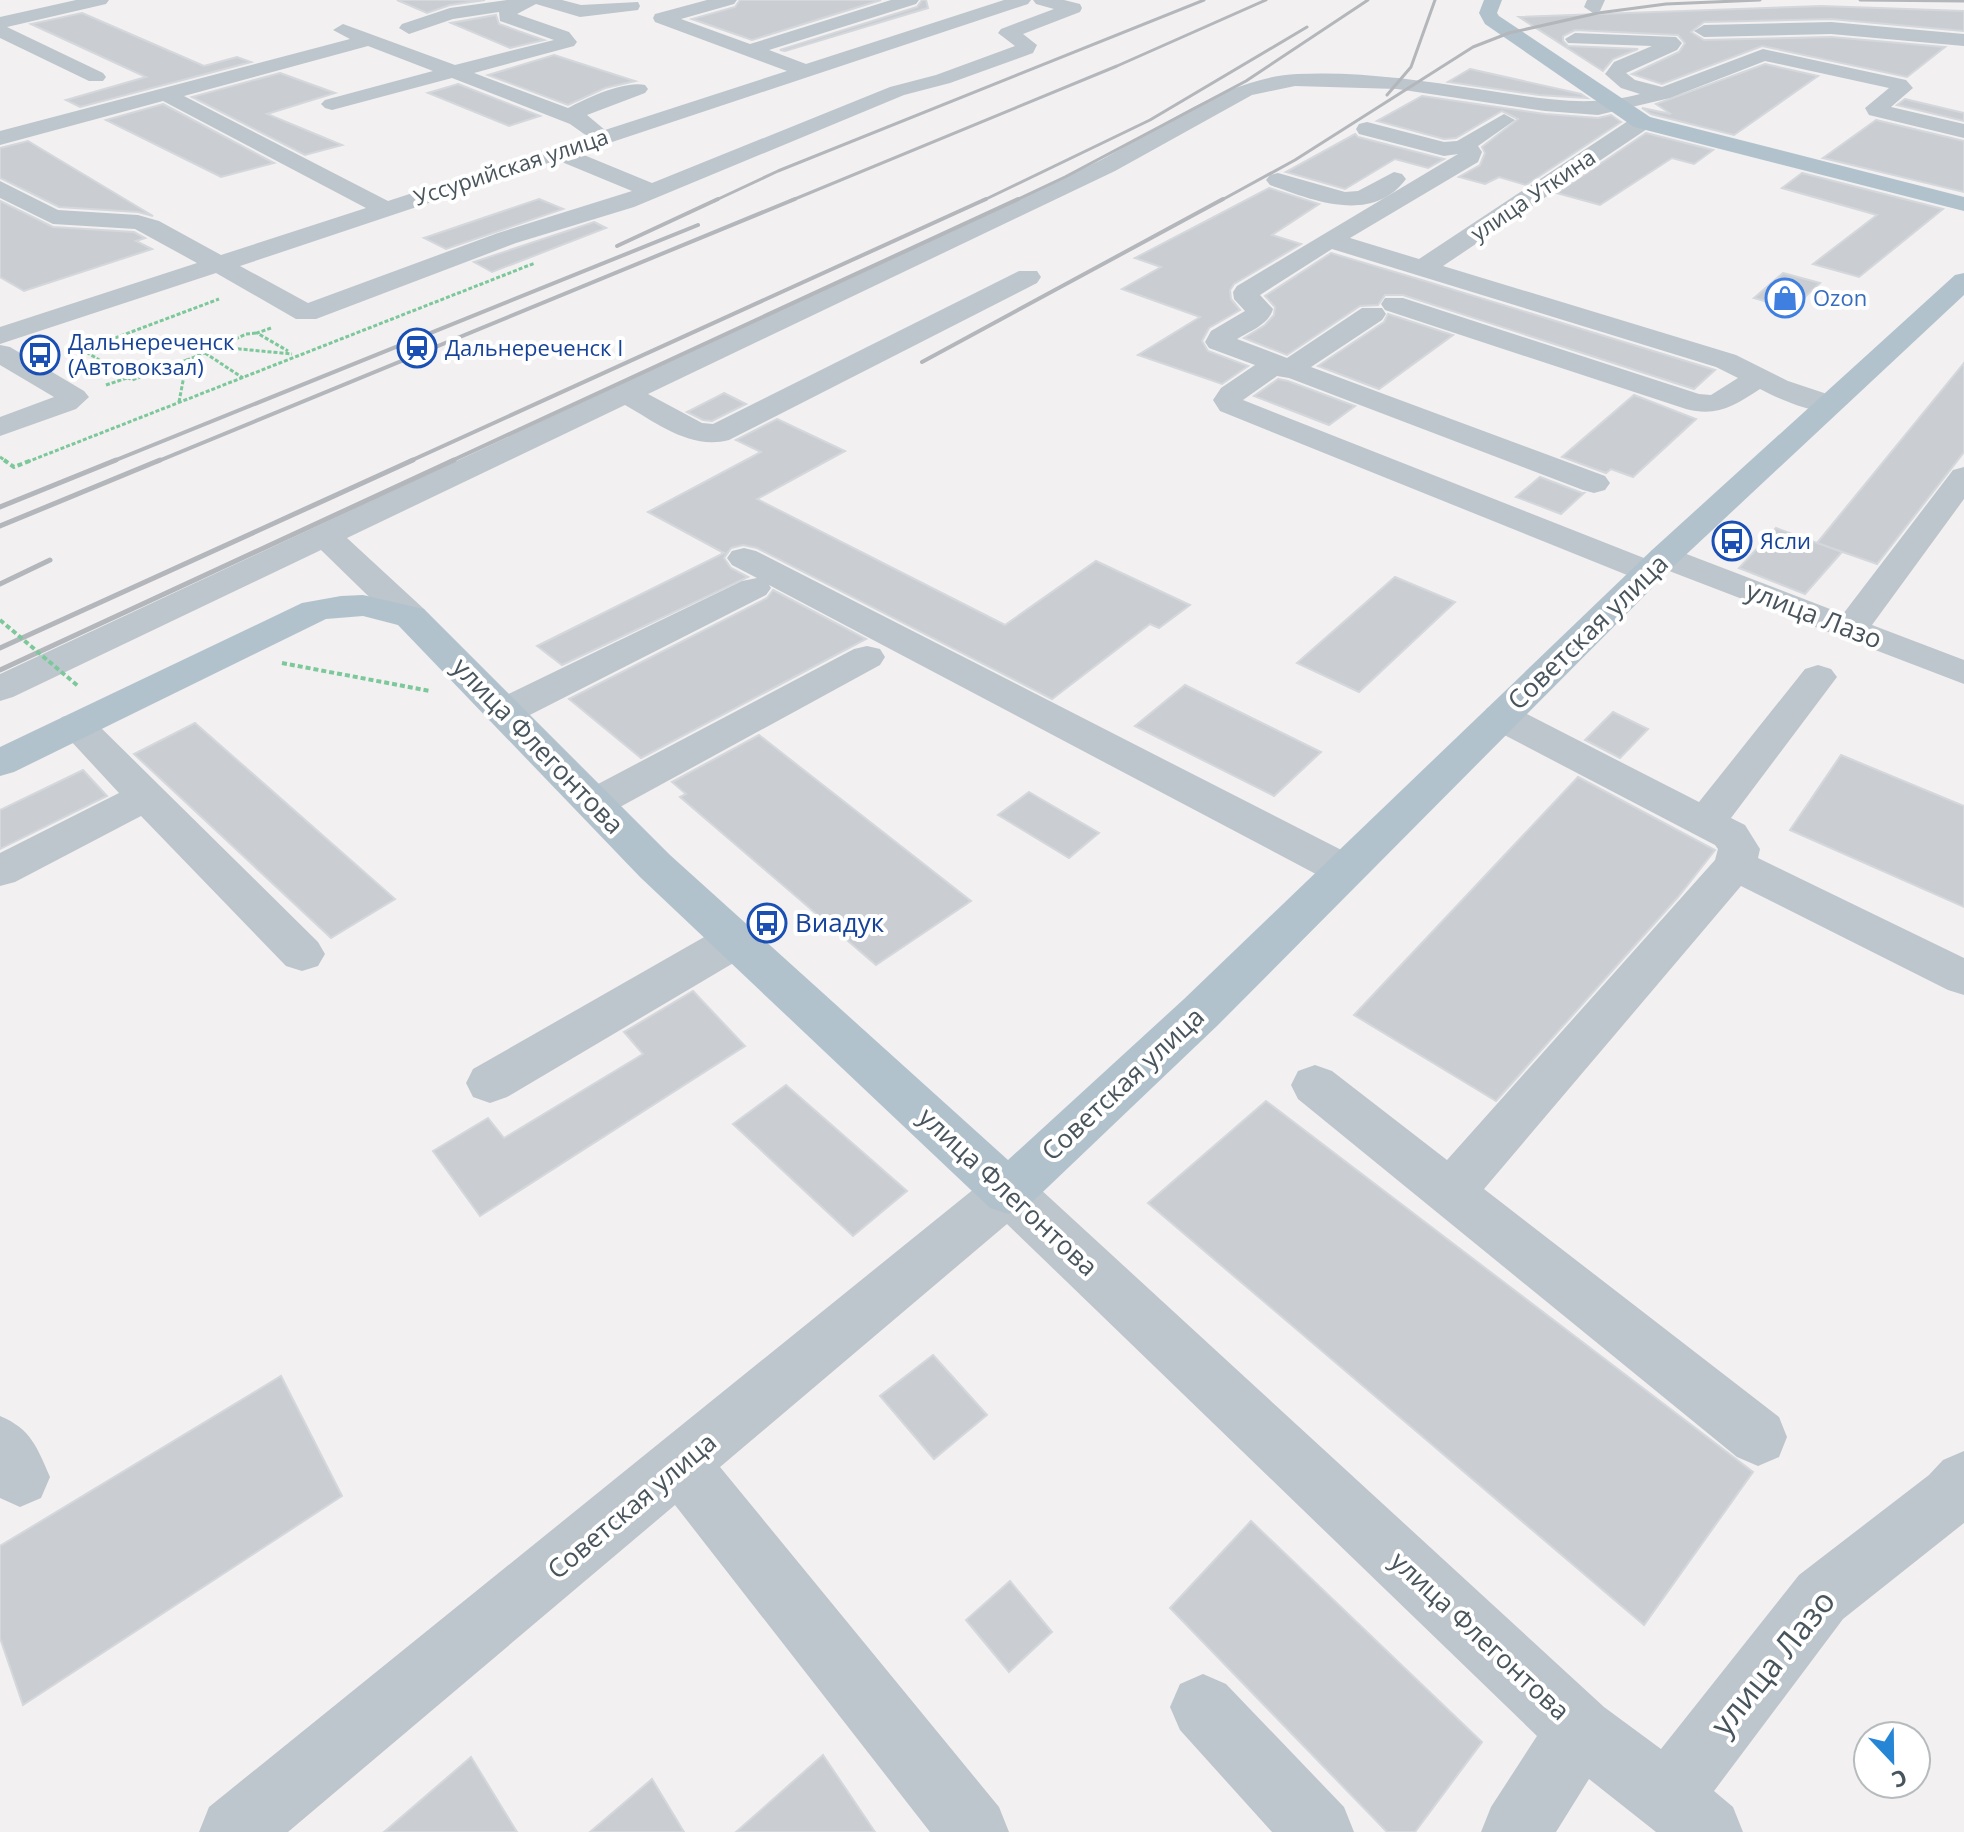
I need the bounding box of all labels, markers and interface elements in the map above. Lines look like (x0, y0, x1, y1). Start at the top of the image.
street label: Уссурийская улица (410, 120, 612, 212)
street label: улица Уткина (1464, 141, 1601, 247)
shop icon: Ozon (1764, 277, 1806, 319)
place label: Ozon (1813, 282, 1867, 312)
place label: Дальнереченск (Автовокзал) (68, 326, 235, 381)
station icon: Дальнереченск I (396, 327, 438, 369)
place label: Дальнереченск I (445, 332, 623, 362)
bus stop icon: Дальнереченск (Автовокзал) (19, 334, 61, 376)
bus stop icon: Ясли (1711, 520, 1753, 562)
place label: Ясли (1760, 525, 1811, 555)
street label: Советская улица (1499, 545, 1675, 717)
street label: улица Лазо (1741, 572, 1887, 656)
street label: улица Флегонтова (445, 649, 632, 841)
bus stop icon: Виадук (746, 902, 788, 944)
place label: Виадук (795, 904, 885, 940)
street label: Советская улица (1033, 998, 1212, 1168)
street label: улица Флегонтова (911, 1099, 1106, 1284)
street label: Советская улица (539, 1424, 724, 1587)
street label: улица Флегонтова (1383, 1543, 1578, 1728)
street label: улица Лазо (1700, 1580, 1844, 1744)
north arrow (1852, 1720, 1932, 1800)
text: С (1888, 1763, 1912, 1796)

